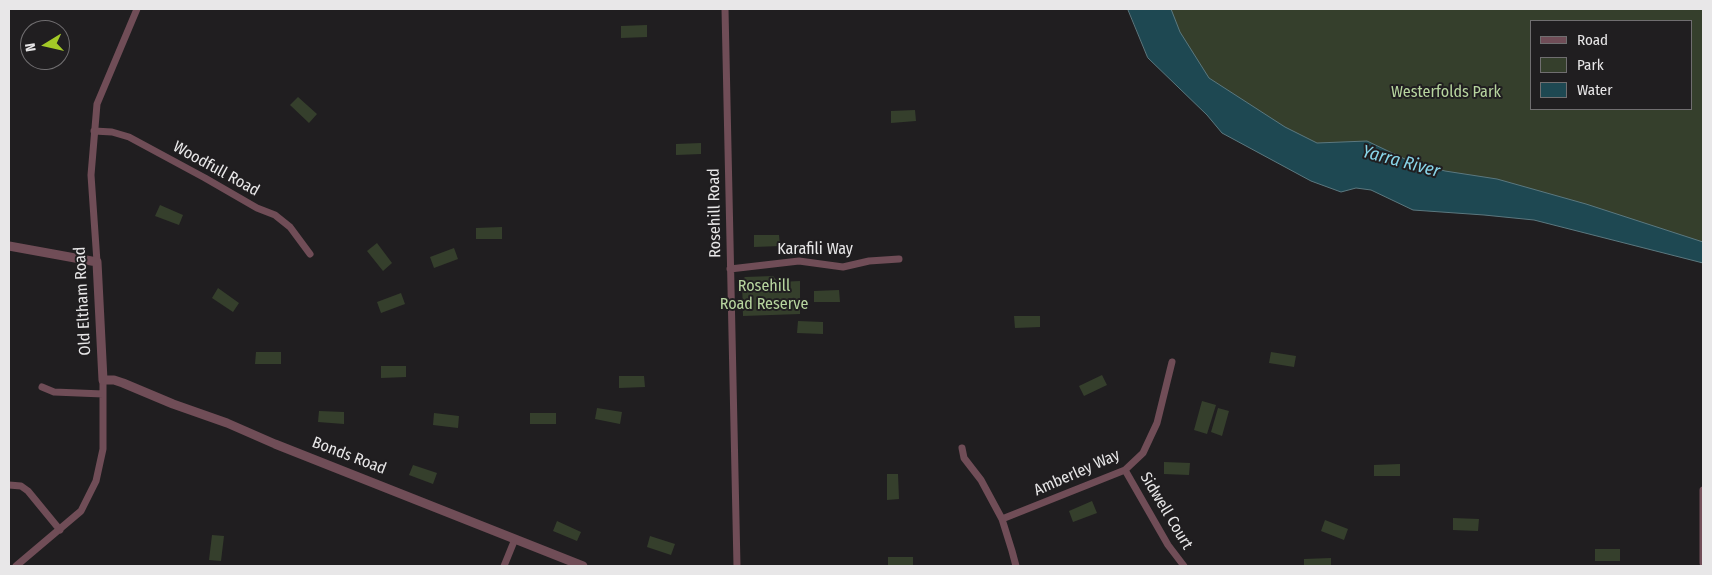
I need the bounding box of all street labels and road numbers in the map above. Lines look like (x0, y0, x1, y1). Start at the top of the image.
street label: Woodfull Road (169, 137, 263, 201)
street label: Rosehill Road (705, 168, 725, 258)
street label: Karafili Way (777, 240, 853, 260)
street label: Old Eltham Road (71, 246, 95, 356)
street label: Bonds Road (309, 433, 389, 479)
street label: Amberley Way (1031, 446, 1123, 500)
street label: Sidwell Court (1135, 469, 1197, 553)

